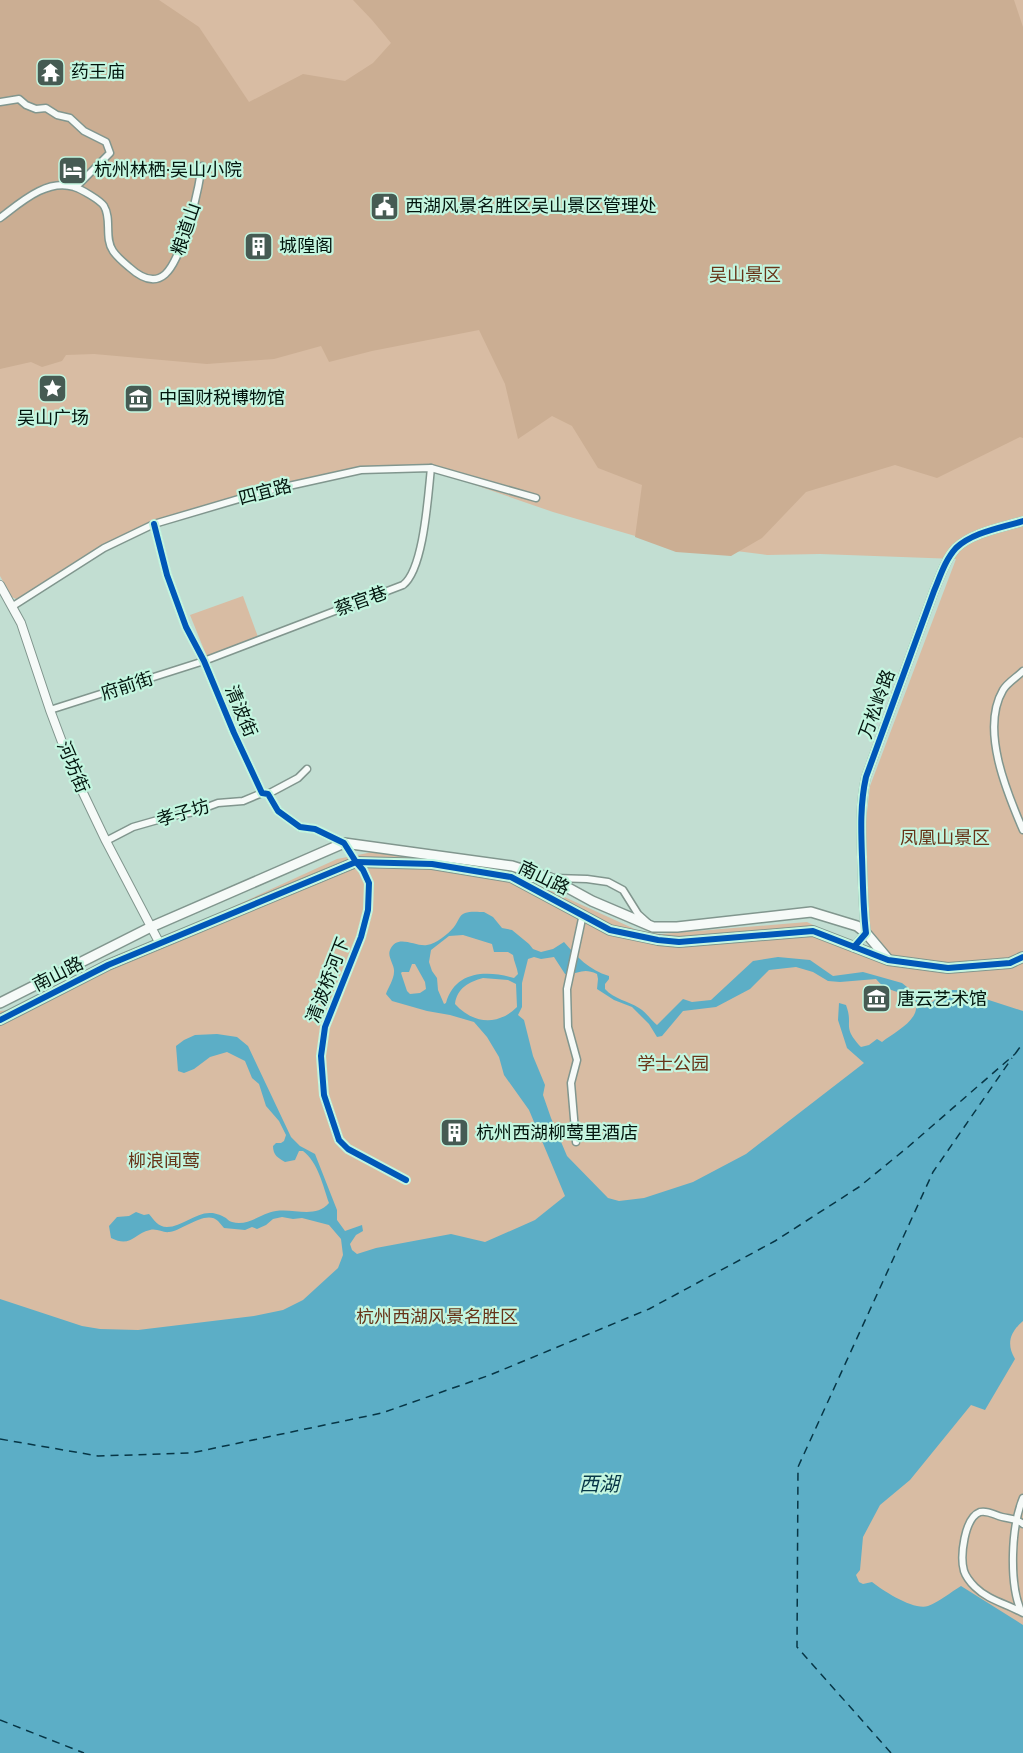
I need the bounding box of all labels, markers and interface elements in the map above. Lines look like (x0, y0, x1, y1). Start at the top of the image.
temple icon: 药王庙 (34, 56, 66, 88)
place label: 药王庙 (71, 59, 125, 83)
hotel icon: 杭州林栖·吴山小院 (57, 154, 89, 186)
place label: 杭州林栖·吴山小院 (94, 157, 242, 181)
public building icon: 西湖风景名胜区吴山景区管理处 (368, 190, 400, 222)
place label: 西湖风景名胜区吴山景区管理处 (405, 193, 657, 217)
street label: 粮道山 (165, 199, 205, 258)
building icon: 城隍阁 (242, 230, 274, 262)
place label: 城隍阁 (279, 233, 333, 257)
park label: 吴山景区 (709, 262, 781, 286)
place icon: 吴山广场 (37, 373, 69, 405)
museum icon: 中国财税博物馆 (122, 382, 154, 414)
place label: 中国财税博物馆 (159, 385, 285, 409)
place label: 吴山广场 (17, 405, 89, 429)
street label: 四宜路 (236, 472, 294, 510)
street label: 蔡官巷 (331, 580, 390, 621)
street label: 府前街 (97, 665, 156, 705)
street label: 万松岭路 (852, 666, 900, 742)
street label: 清波街 (220, 681, 264, 740)
street label: 河坊街 (52, 737, 96, 796)
street label: 孝子坊 (153, 793, 212, 831)
park label: 凤凰山景区 (900, 825, 990, 849)
street label: 南山路 (515, 854, 574, 900)
street label: 清波桥河下 (300, 933, 354, 1026)
street label: 南山路 (28, 950, 87, 996)
museum icon: 唐云艺术馆 (860, 983, 892, 1015)
place label: 唐云艺术馆 (897, 986, 987, 1010)
park label: 学士公园 (637, 1051, 709, 1075)
building icon: 杭州西湖柳莺里酒店 (439, 1117, 471, 1149)
place label: 杭州西湖柳莺里酒店 (476, 1120, 638, 1144)
park label: 柳浪闻莺 (128, 1148, 200, 1172)
park label: 杭州西湖风景名胜区 (356, 1304, 518, 1328)
water label: 西湖 (579, 1470, 622, 1497)

